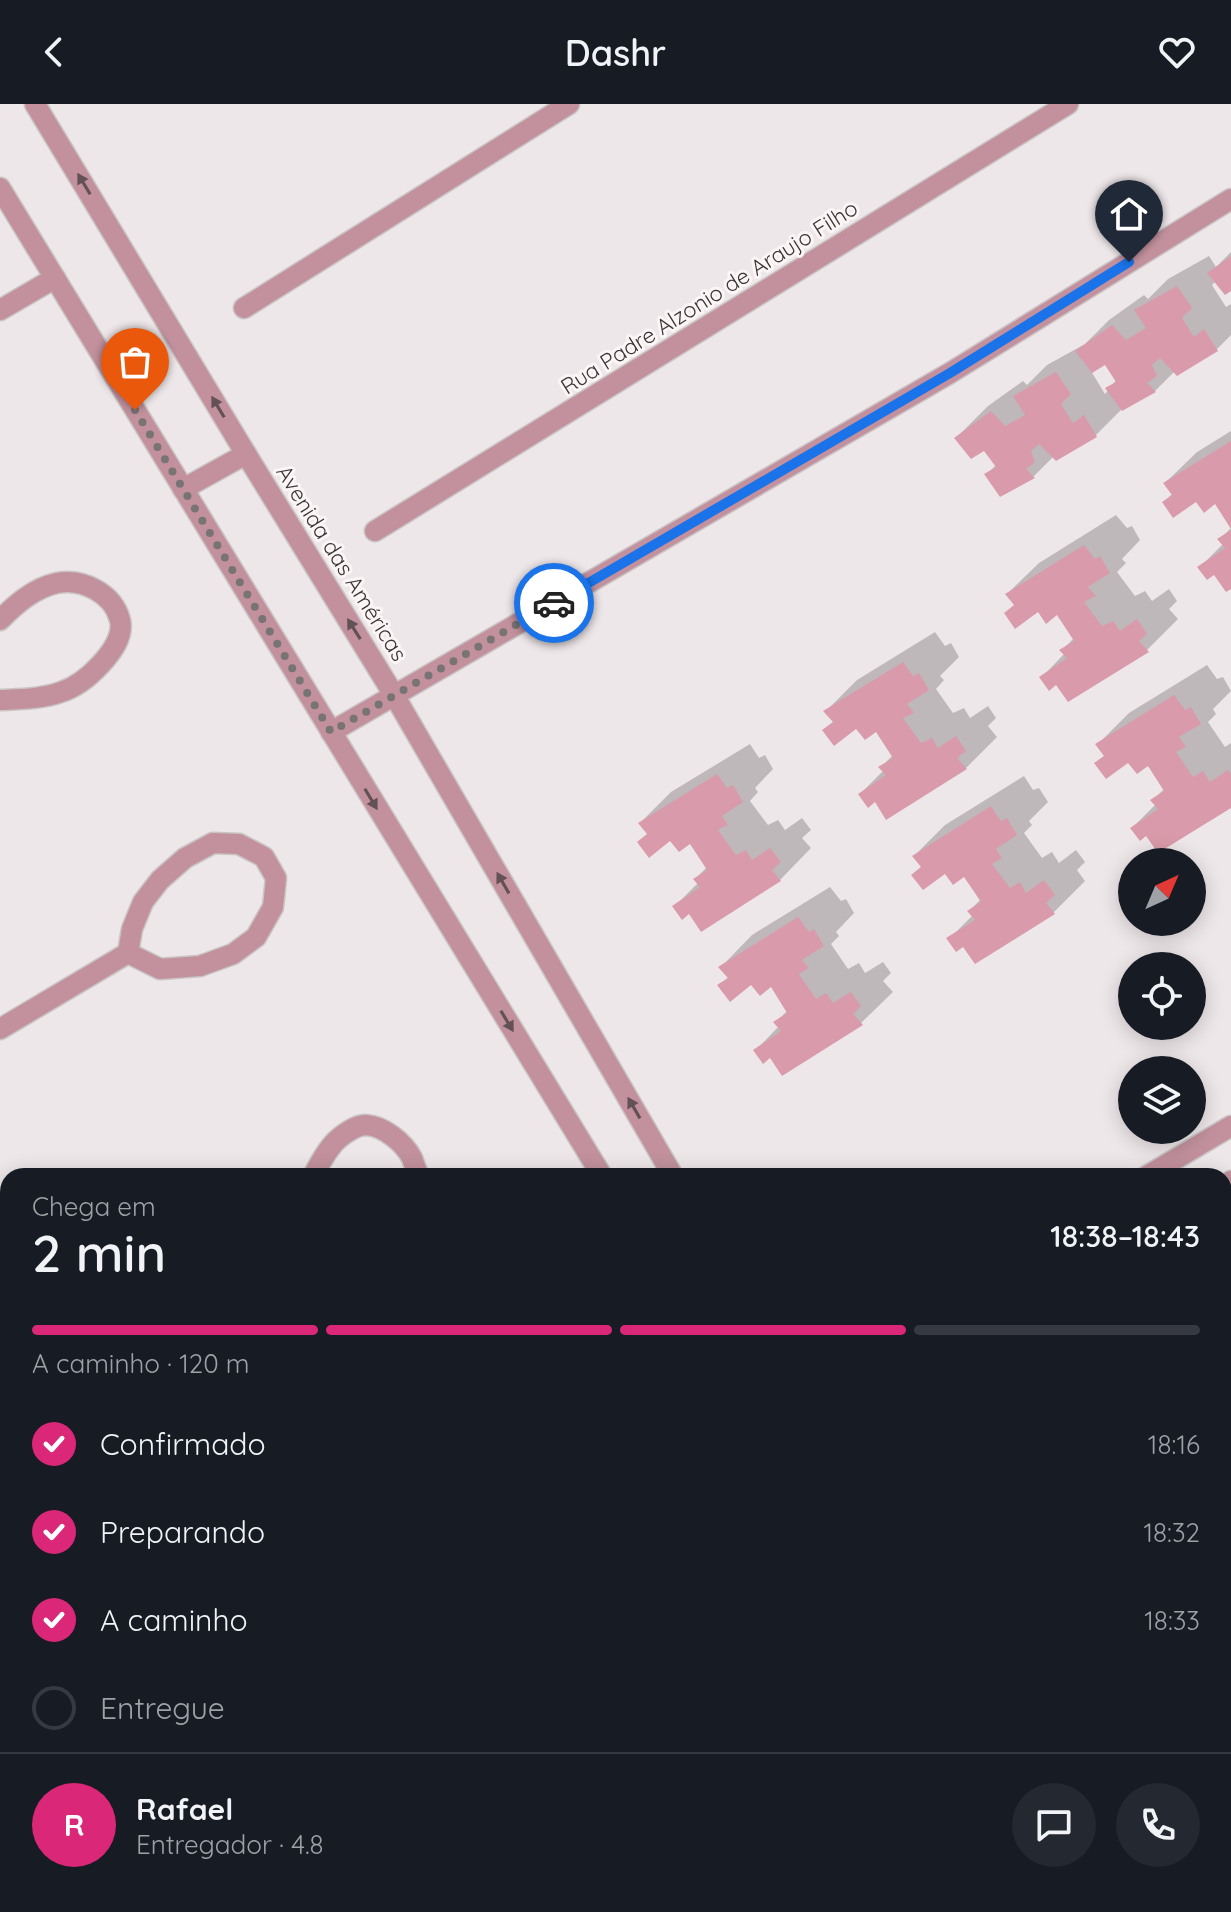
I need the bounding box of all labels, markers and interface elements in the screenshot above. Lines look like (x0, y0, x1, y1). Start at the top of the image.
icon: back (32, 30, 76, 74)
text: Dashr (565, 30, 666, 75)
icon: heart (1155, 30, 1199, 74)
one-way arrow (77, 173, 91, 195)
pin (1095, 180, 1163, 262)
icon: home (1107, 192, 1151, 236)
street label: Rua Padre Alzonio de Araujo Filho (555, 194, 863, 400)
pin (101, 328, 169, 410)
icon: bag (113, 340, 157, 384)
one-way arrow (211, 396, 225, 418)
street label: Avenida das Américas (270, 460, 414, 666)
courier (514, 563, 594, 643)
icon: car (532, 581, 576, 625)
one-way arrow (347, 618, 361, 640)
one-way arrow (364, 788, 378, 810)
north arrow (1118, 848, 1206, 936)
map controls (1118, 848, 1206, 1144)
one-way arrow (496, 872, 510, 895)
button: locate (1118, 952, 1206, 1040)
one-way arrow (500, 1010, 514, 1032)
button: layers (1118, 1056, 1206, 1144)
one-way arrow (627, 1097, 641, 1120)
text: Chega em (32, 1190, 156, 1223)
text: 18:38–18:43 (1050, 1217, 1200, 1255)
text: 2 min (32, 1220, 166, 1285)
text: A caminho · 120 m (32, 1347, 250, 1380)
icon: check (32, 1422, 76, 1466)
text: Confirmado (100, 1425, 266, 1463)
text: 18:16 (1148, 1428, 1200, 1461)
icon: check (32, 1510, 76, 1554)
text: Preparando (100, 1513, 265, 1551)
text: 18:32 (1143, 1516, 1200, 1549)
icon: check (32, 1598, 76, 1642)
text: A caminho (100, 1601, 248, 1639)
text: 18:33 (1144, 1604, 1200, 1637)
text: Entregue (100, 1689, 225, 1727)
button: chat (1012, 1783, 1096, 1867)
button: phone (1116, 1783, 1200, 1867)
text: Rafael (136, 1790, 233, 1828)
text: R (64, 1806, 84, 1844)
text: Entregador · 4.8 (136, 1828, 324, 1861)

